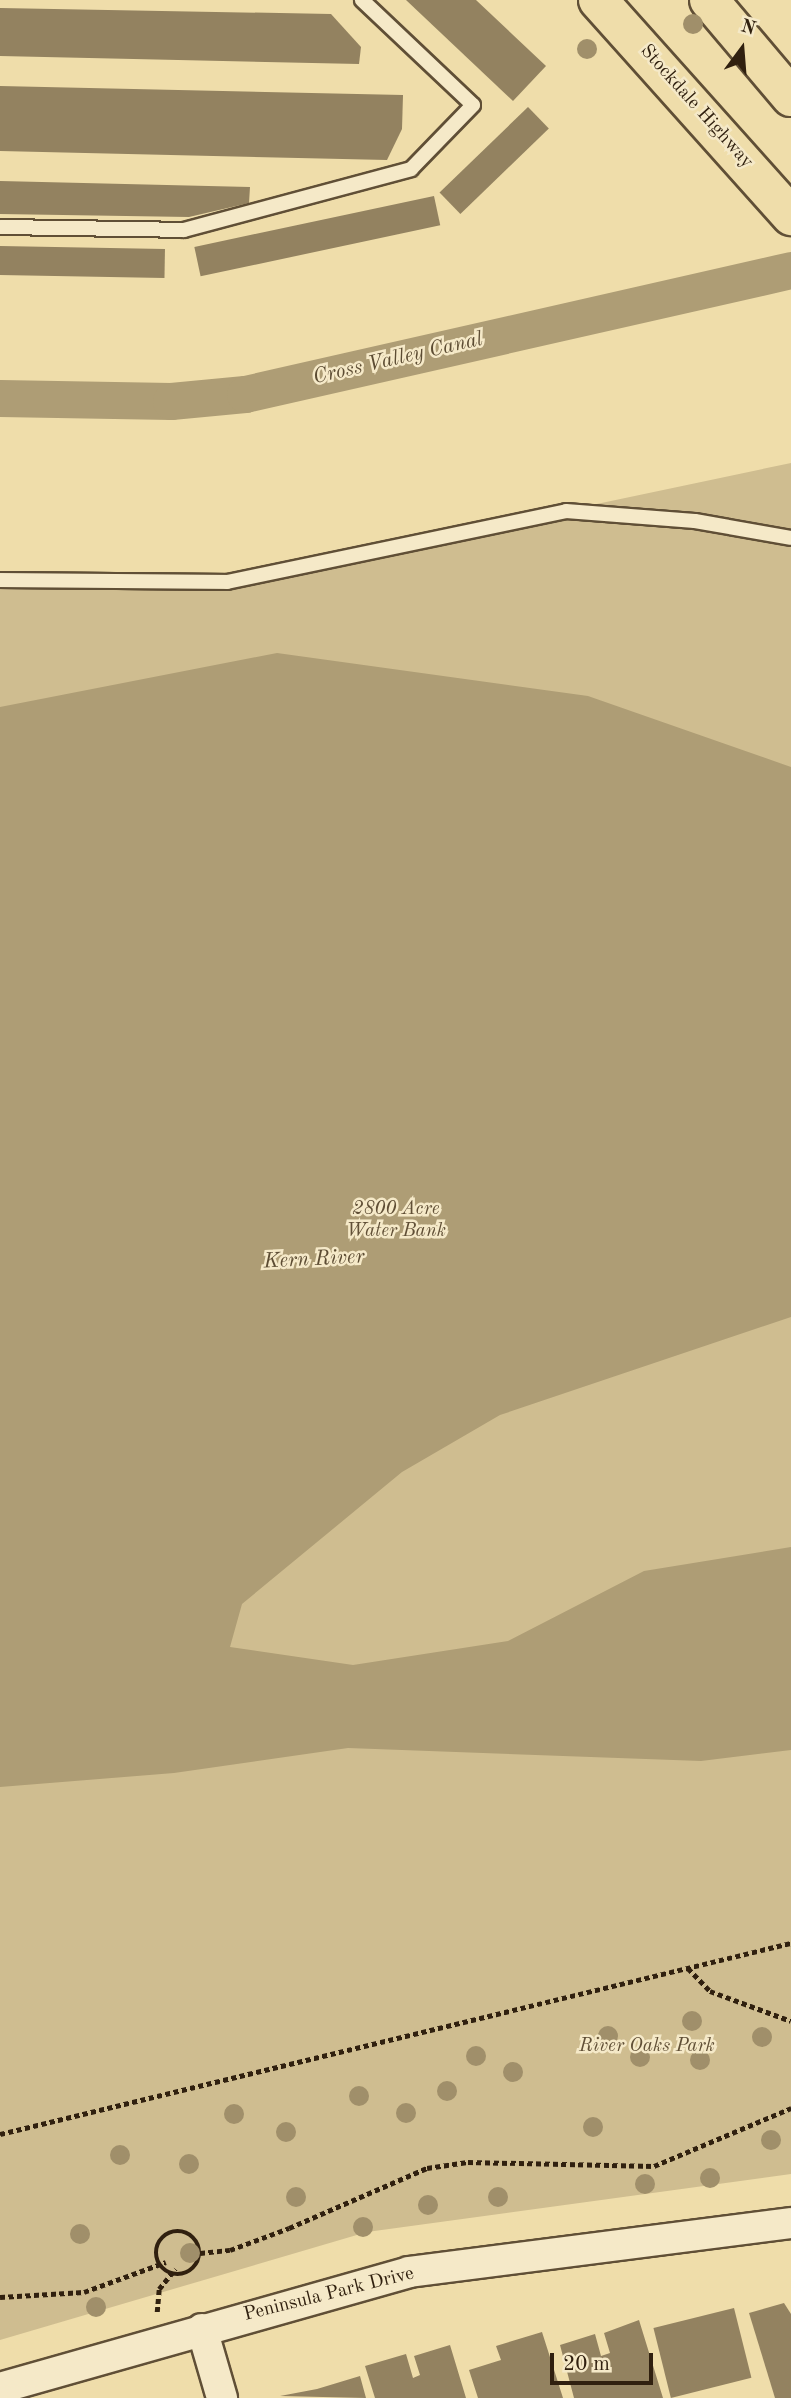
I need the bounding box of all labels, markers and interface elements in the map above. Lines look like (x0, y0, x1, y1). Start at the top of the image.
north arrow (707, 14, 777, 84)
text: N (738, 17, 758, 39)
street label: Stockdale Highway (635, 40, 757, 174)
water label: Cross Valley Canal (310, 327, 486, 391)
park label: 2800 Acre Water Bank (346, 1199, 446, 1243)
water label: Kern River (263, 1245, 365, 1275)
park label: River Oaks Park (579, 2036, 715, 2058)
street label: Peninsula Park Drive (242, 2263, 416, 2327)
scale bar (553, 2338, 656, 2382)
text: 20 m (563, 2354, 610, 2375)

